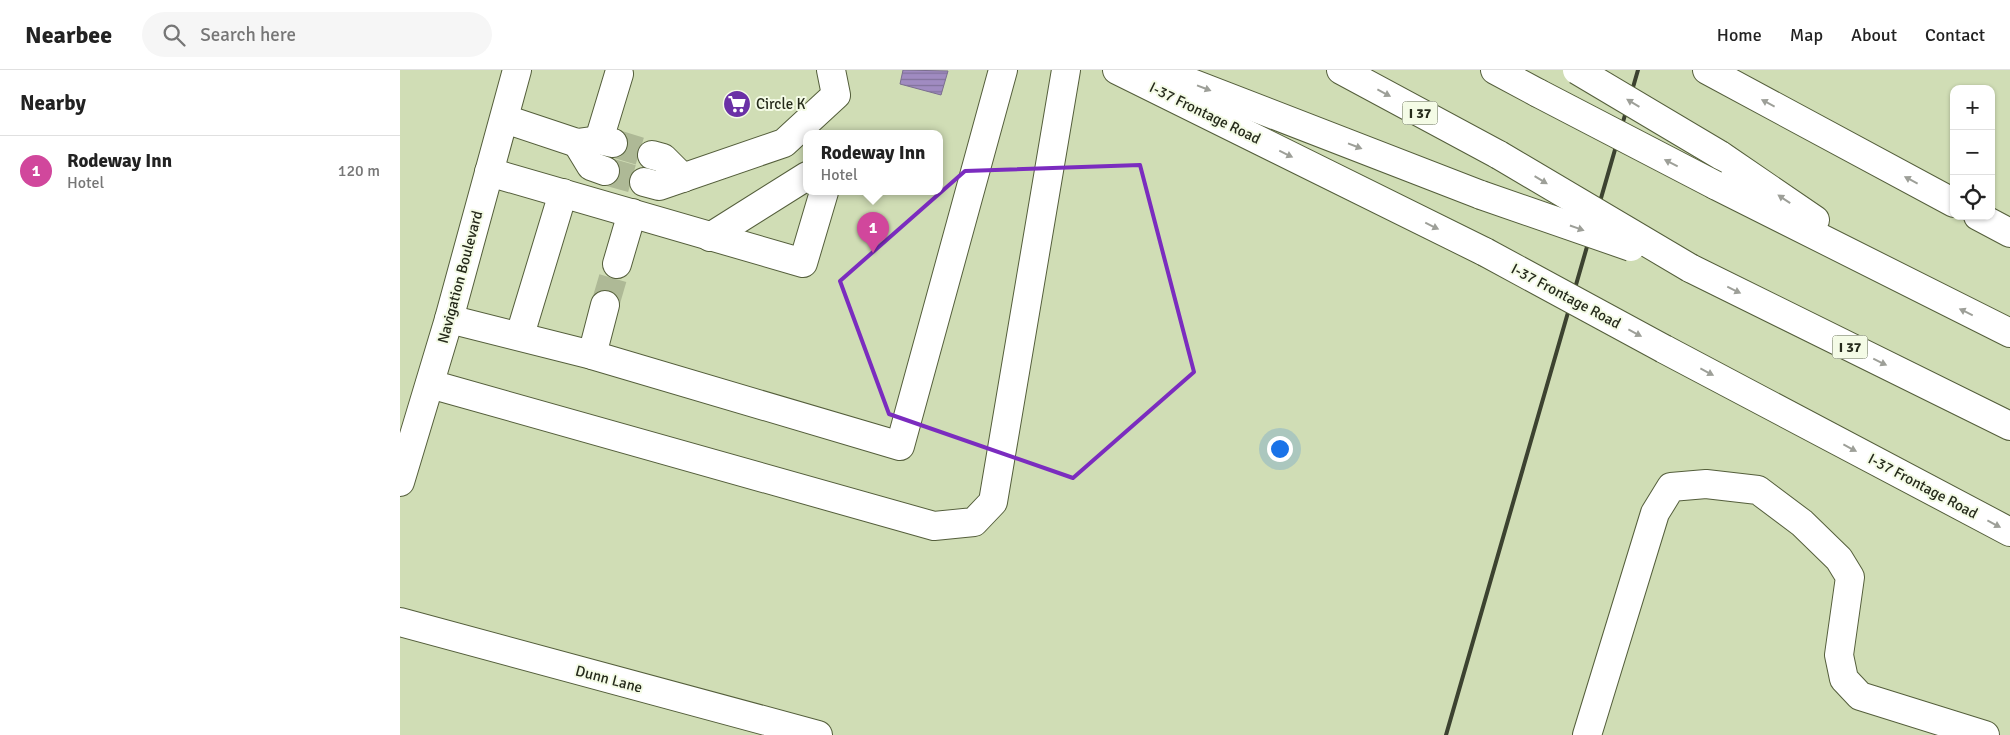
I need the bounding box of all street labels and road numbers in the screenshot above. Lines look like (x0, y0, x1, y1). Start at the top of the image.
street label: I-37 Frontage Road (1146, 78, 1264, 148)
road number: I 37 (1402, 102, 1438, 124)
street label: Navigation Boulevard (434, 209, 486, 345)
street label: I-37 Frontage Road (1508, 260, 1624, 332)
road number: I 37 (1832, 336, 1868, 358)
street label: I-37 Frontage Road (1865, 450, 1981, 522)
street label: Dunn Lane (574, 661, 644, 697)

